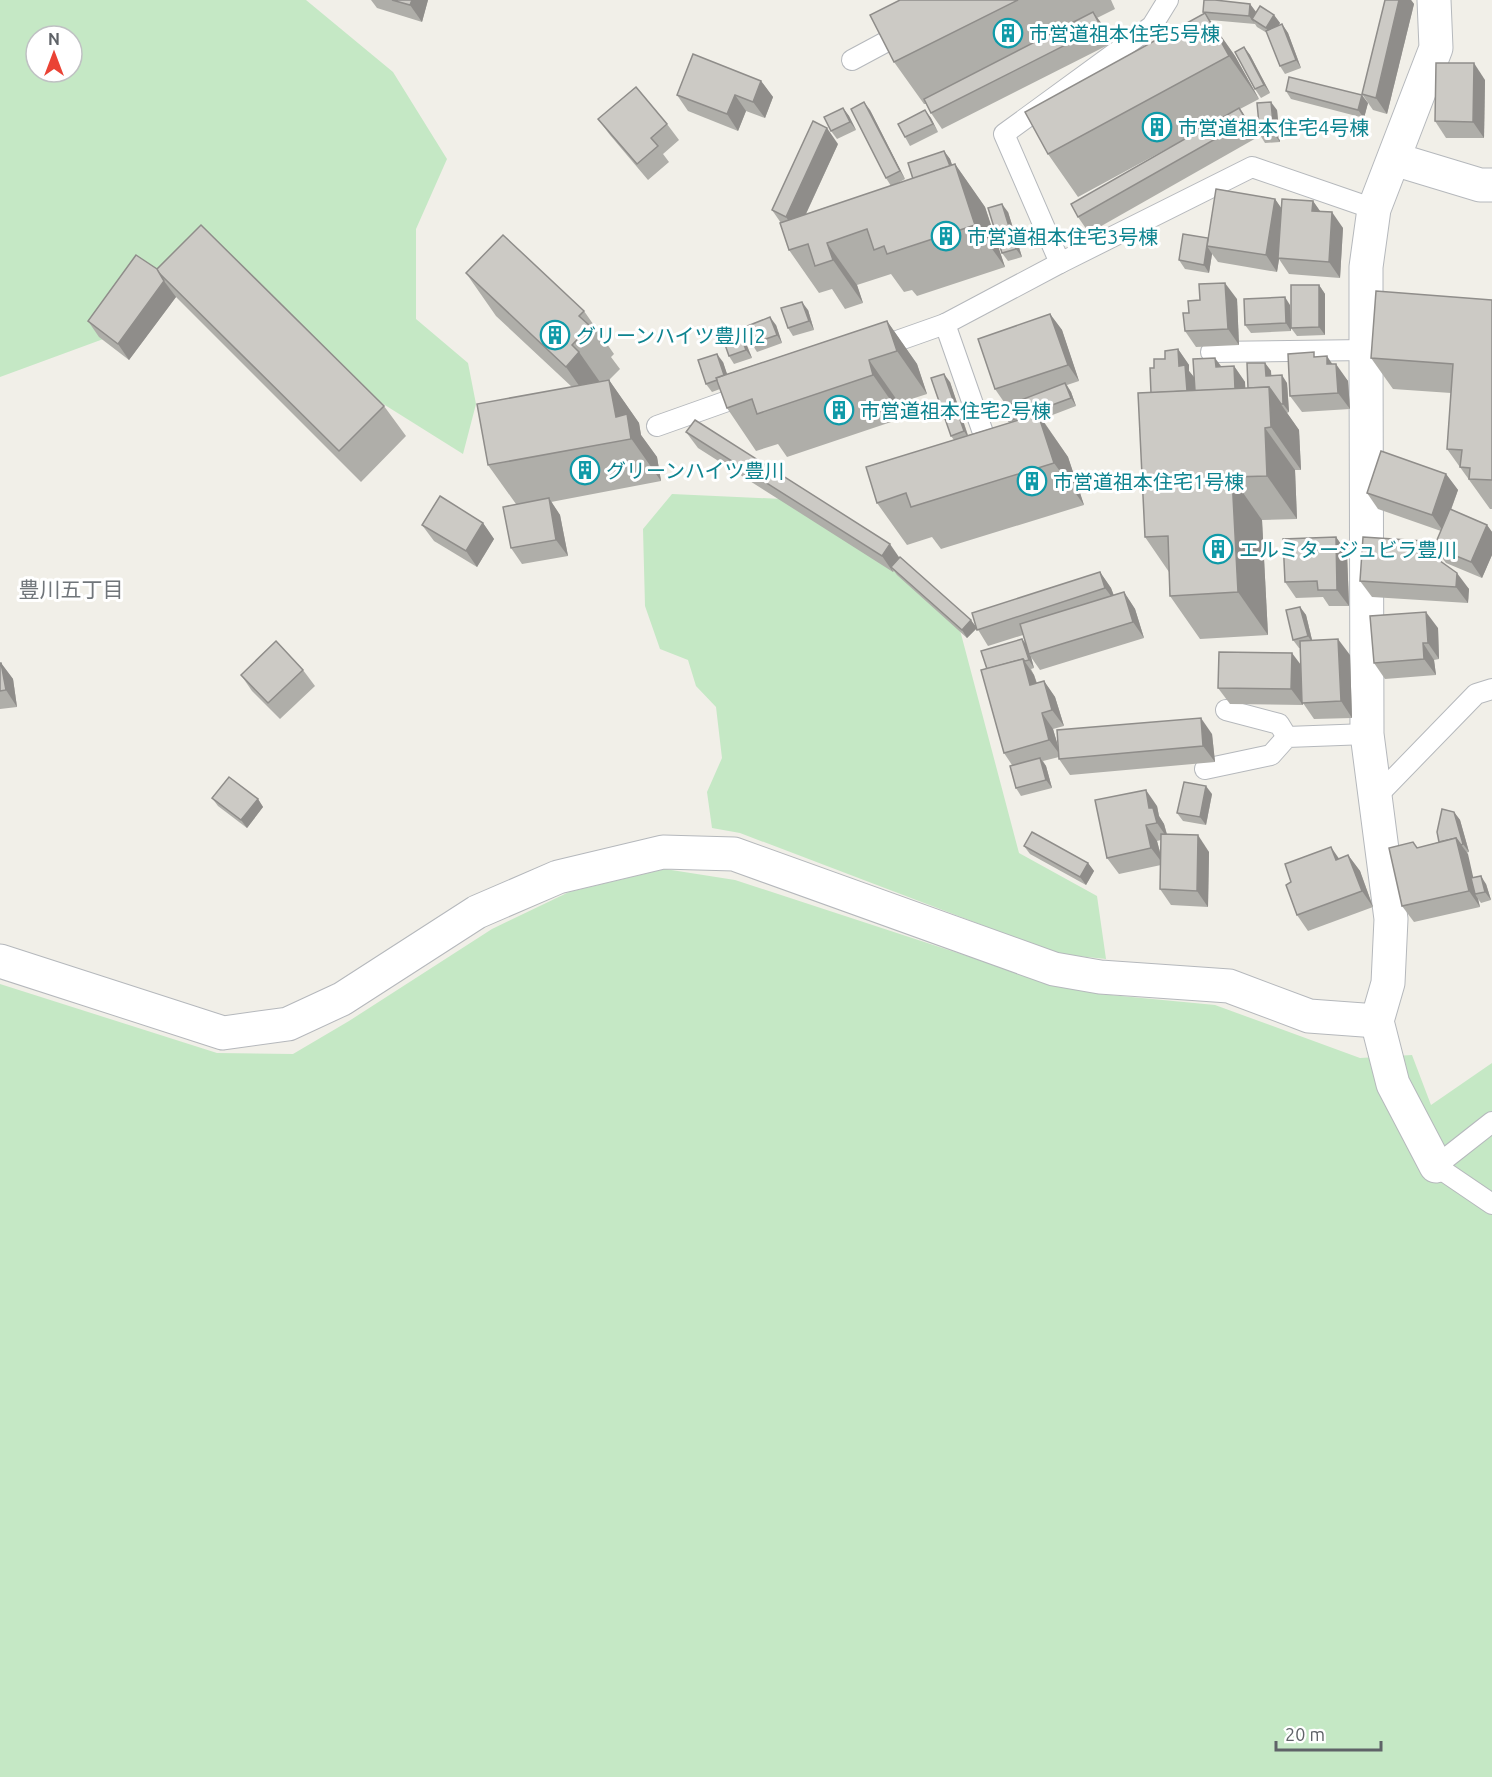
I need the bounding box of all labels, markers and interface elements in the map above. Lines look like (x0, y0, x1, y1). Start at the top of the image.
building icon: 市営道祖本住宅5号棟 (992, 17, 1024, 49)
place label: 市営道祖本住宅5号棟 (1029, 22, 1220, 45)
north arrow (24, 24, 84, 84)
text: N (48, 30, 60, 48)
building icon: 市営道祖本住宅4号棟 (1141, 111, 1173, 143)
place label: 市営道祖本住宅4号棟 (1178, 116, 1369, 139)
building icon: 市営道祖本住宅3号棟 (930, 220, 962, 252)
place label: 市営道祖本住宅3号棟 (967, 225, 1158, 248)
building icon: グリーンハイツ豊川2 (539, 319, 571, 351)
place label: グリーンハイツ豊川2 (576, 324, 766, 347)
building icon: 市営道祖本住宅2号棟 (823, 394, 855, 426)
place label: 市営道祖本住宅2号棟 (860, 399, 1051, 422)
building icon: グリーンハイツ豊川 (569, 454, 601, 486)
place label: グリーンハイツ豊川 (606, 459, 785, 482)
building icon: 市営道祖本住宅1号棟 (1016, 465, 1048, 497)
place label: 市営道祖本住宅1号棟 (1053, 470, 1244, 493)
building icon: エルミタージュビラ豊川 (1202, 533, 1234, 565)
place label: エルミタージュビラ豊川 (1239, 538, 1457, 561)
district label: 豊川五丁目 (19, 577, 124, 601)
scale bar (1276, 1714, 1381, 1752)
text: 20 m (1285, 1724, 1325, 1744)

